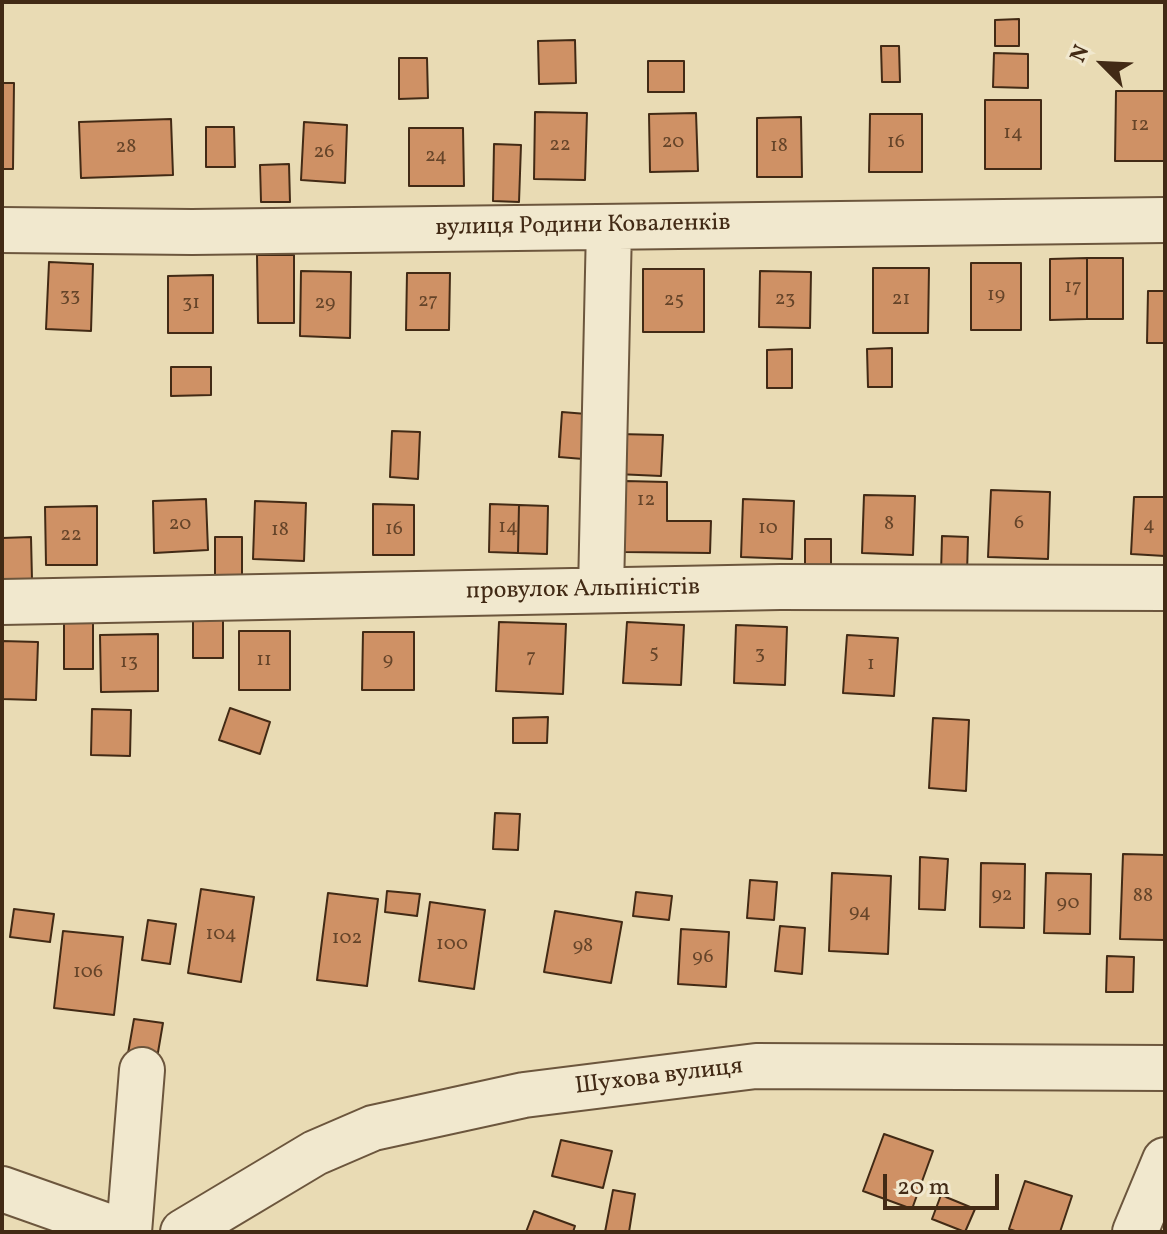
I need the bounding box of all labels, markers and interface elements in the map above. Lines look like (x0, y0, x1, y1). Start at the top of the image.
north arrow (1063, 24, 1143, 104)
text: N (1063, 40, 1098, 68)
house number: 12 (1131, 114, 1149, 138)
house number: 14 (1003, 122, 1023, 146)
house number: 20 (662, 131, 684, 155)
house number: 16 (887, 131, 905, 155)
house number: 22 (549, 134, 571, 158)
house number: 18 (770, 135, 788, 159)
house number: 28 (116, 136, 136, 160)
house number: 26 (314, 141, 334, 165)
house number: 24 (425, 145, 447, 169)
street label: вулиця Родини Коваленків (435, 210, 731, 244)
house number: 17 (1064, 276, 1082, 300)
house number: 19 (987, 284, 1005, 308)
house number: 33 (60, 285, 80, 309)
house number: 23 (775, 288, 795, 312)
house number: 21 (892, 288, 910, 312)
house number: 25 (664, 289, 684, 313)
house number: 27 (418, 290, 438, 314)
house number: 31 (182, 292, 200, 316)
house number: 29 (315, 292, 335, 316)
house number: 12 (637, 489, 655, 513)
house number: 6 (1014, 512, 1024, 536)
house number: 20 (169, 513, 191, 537)
house number: 8 (884, 513, 894, 537)
house number: 4 (1143, 514, 1155, 538)
house number: 14 (498, 516, 518, 540)
house number: 10 (758, 517, 778, 541)
house number: 16 (385, 518, 403, 542)
house number: 18 (271, 519, 289, 543)
house number: 22 (60, 524, 82, 548)
street label: провулок Альпіністів (466, 575, 700, 607)
house number: 5 (649, 642, 659, 666)
house number: 3 (755, 643, 765, 667)
house number: 7 (526, 646, 536, 670)
house number: 11 (256, 649, 272, 673)
house number: 9 (383, 649, 393, 673)
house number: 13 (120, 651, 138, 675)
house number: 1 (867, 653, 875, 677)
house number: 92 (991, 884, 1013, 908)
house number: 88 (1133, 885, 1153, 909)
house number: 90 (1057, 892, 1079, 916)
house number: 94 (849, 901, 871, 925)
house number: 104 (205, 923, 237, 947)
house number: 102 (332, 927, 362, 951)
house number: 100 (436, 933, 468, 957)
house number: 98 (573, 935, 593, 959)
house number: 96 (692, 946, 714, 970)
house number: 106 (73, 961, 103, 985)
street label: Шухова вулиця (573, 1053, 745, 1103)
scale bar (887, 1158, 1003, 1208)
text: 20 m (897, 1171, 950, 1205)

